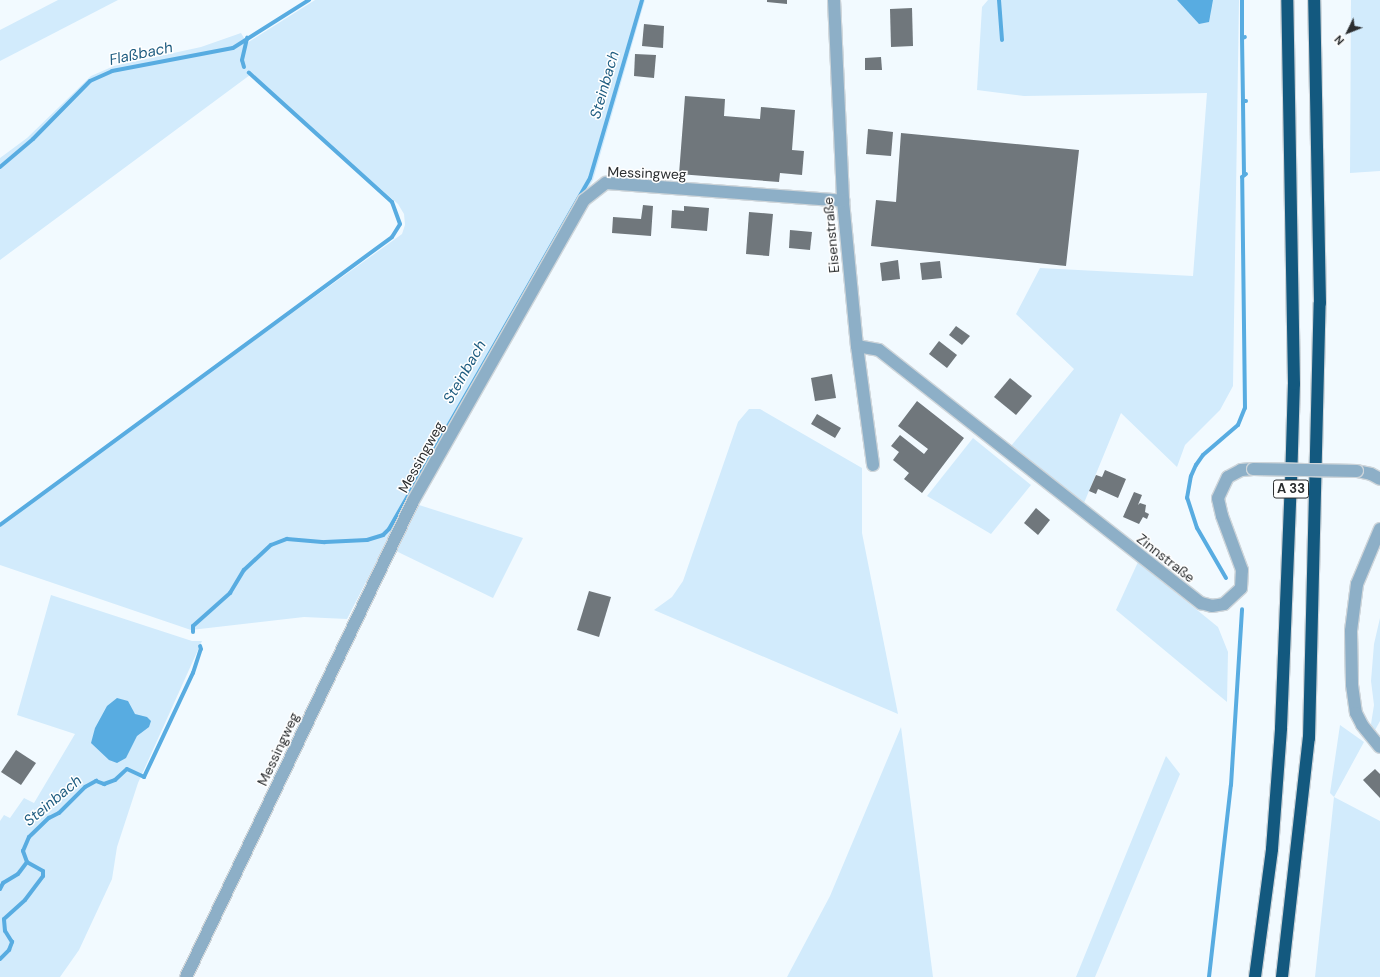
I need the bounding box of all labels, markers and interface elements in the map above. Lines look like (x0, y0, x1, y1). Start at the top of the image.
north arrow (1328, 12, 1368, 52)
text: N (1331, 32, 1347, 48)
water label: Flaßbach (108, 39, 174, 69)
water label: Steinbach (587, 49, 623, 121)
street label: Messingweg (607, 163, 687, 183)
street label: Eisenstraße (819, 196, 843, 274)
water label: Steinbach (440, 337, 490, 407)
street label: Messingweg (394, 418, 448, 496)
road number: A 33 (1273, 478, 1309, 500)
street label: Zinnstraße (1134, 530, 1198, 586)
street label: Messingweg (254, 710, 302, 788)
water label: Steinbach (20, 772, 86, 830)

